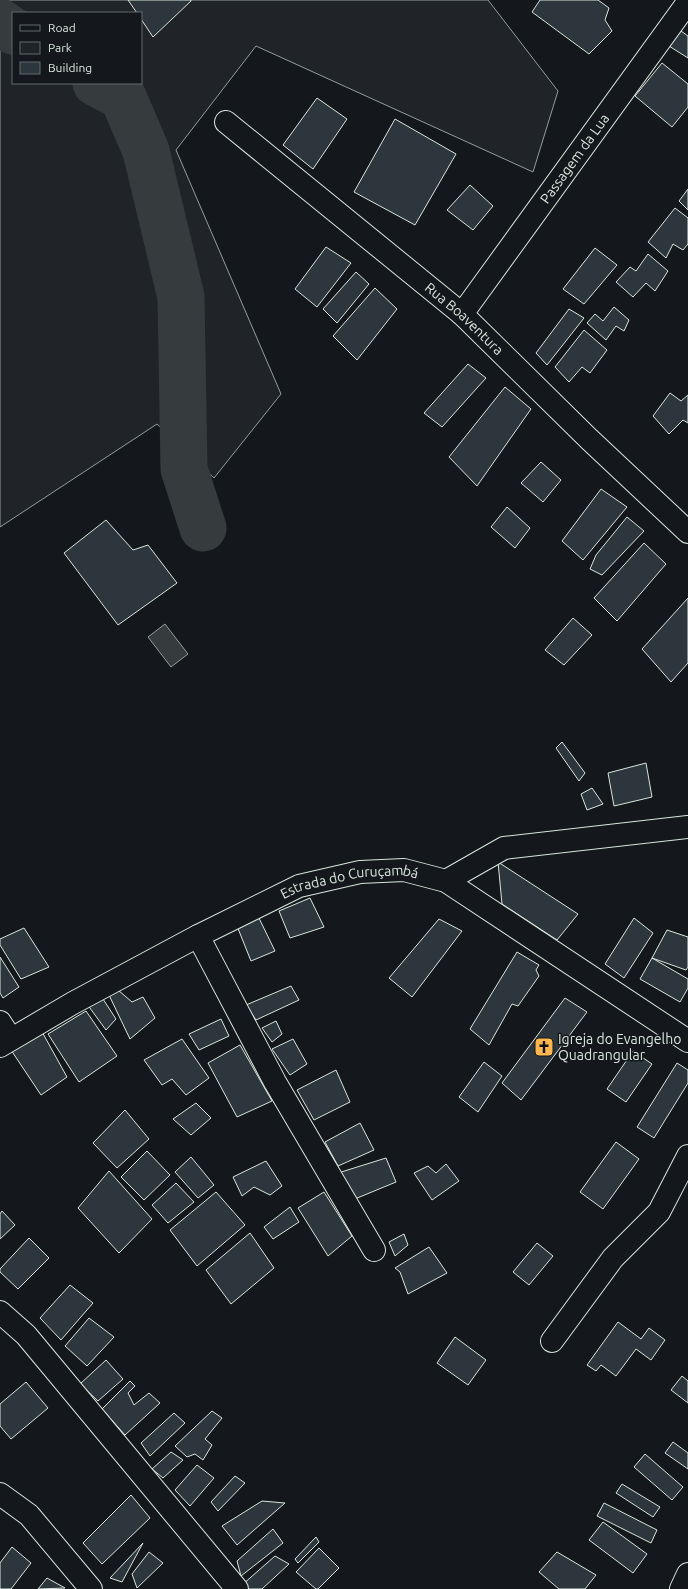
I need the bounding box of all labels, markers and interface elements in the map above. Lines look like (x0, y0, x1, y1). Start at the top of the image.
legend (12, 12, 142, 84)
text: Road (48, 21, 76, 34)
text: Park (48, 41, 72, 54)
text: Building (48, 61, 92, 74)
street label: Passagem da Lua (537, 111, 612, 206)
street label: Rua Boaventura (422, 279, 507, 358)
street label: Estrada do Curuçambá (278, 862, 420, 902)
place label: Igreja do Evangelho Quadrangular (558, 1031, 681, 1063)
church icon: Igreja do Evangelho Quadrangular (533, 1036, 555, 1058)

